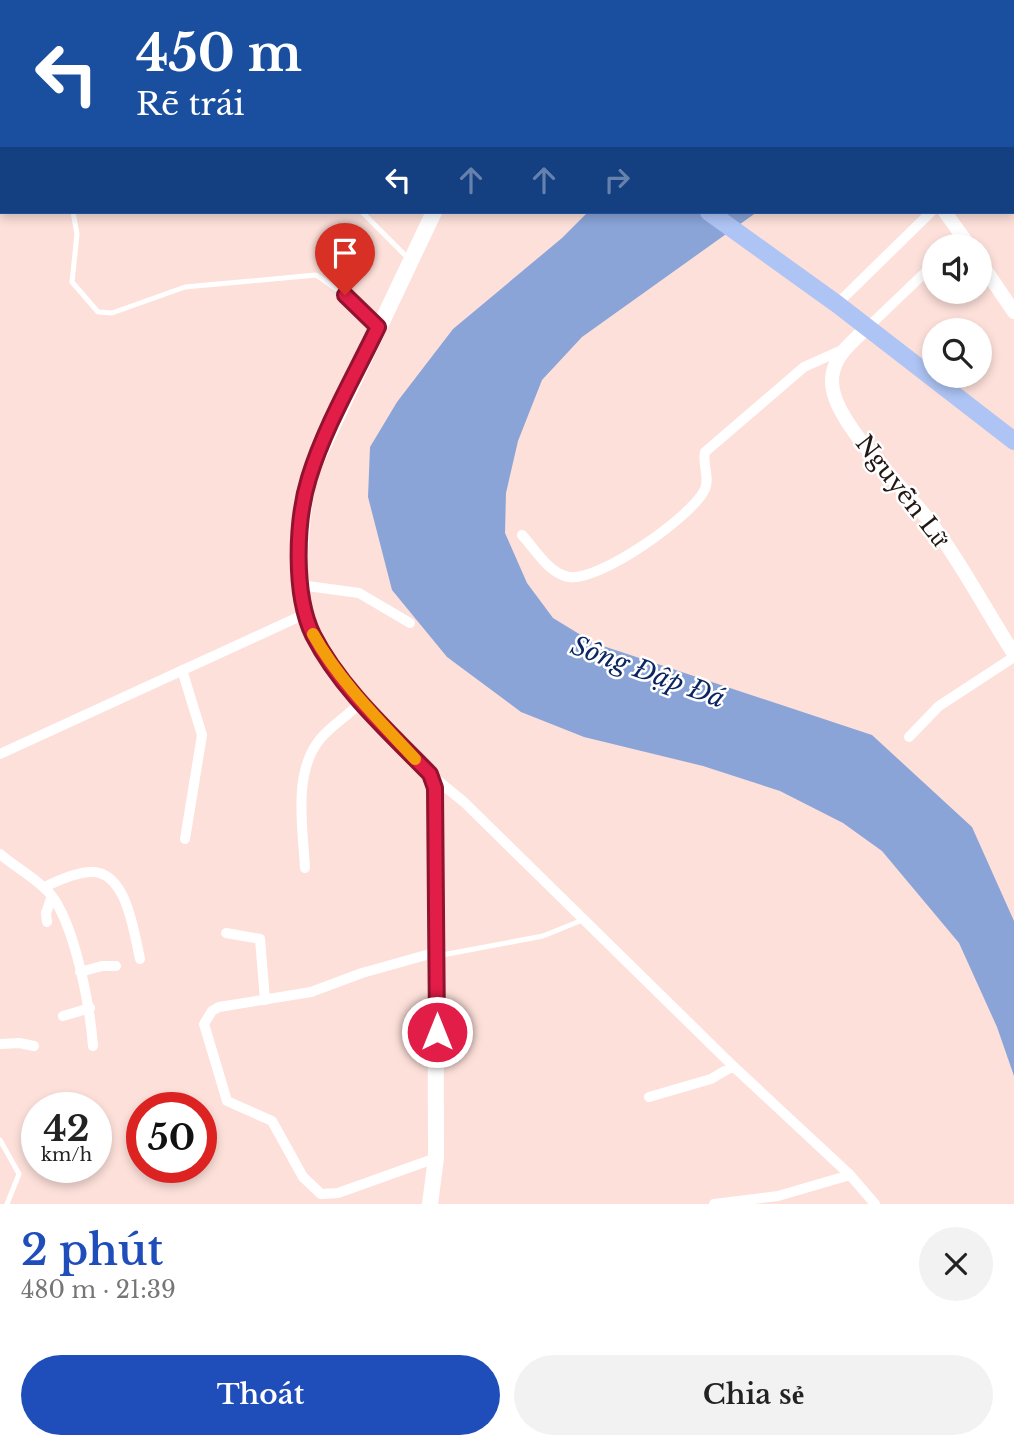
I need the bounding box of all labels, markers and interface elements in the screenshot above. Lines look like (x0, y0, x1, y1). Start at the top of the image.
text: 450 m (136, 23, 302, 84)
icon: left (21, 28, 112, 119)
text: Rẽ trái (136, 84, 245, 124)
icon: left (379, 161, 417, 199)
icon: ahead (452, 161, 490, 199)
icon: ahead (525, 161, 563, 199)
icon: right (598, 161, 636, 199)
pin (315, 223, 375, 295)
icon: arrive (326, 234, 364, 272)
map controls (922, 234, 992, 388)
button: sound (922, 234, 992, 304)
button: search (922, 318, 992, 388)
street label: Nguyễn Lữ (850, 429, 956, 553)
water label: Sông Đập Đá (567, 629, 729, 715)
position arrow (400, 995, 474, 1069)
speed limit sign: 50 (126, 1092, 217, 1183)
text: 42 (43, 1107, 90, 1150)
text: km/h (41, 1144, 92, 1166)
text: 2 phút (21, 1224, 163, 1276)
button: close (919, 1227, 993, 1301)
text: 480 m · 21:39 (21, 1276, 176, 1304)
button: Thoát (21, 1355, 500, 1435)
button: Chia sẻ (514, 1355, 993, 1435)

